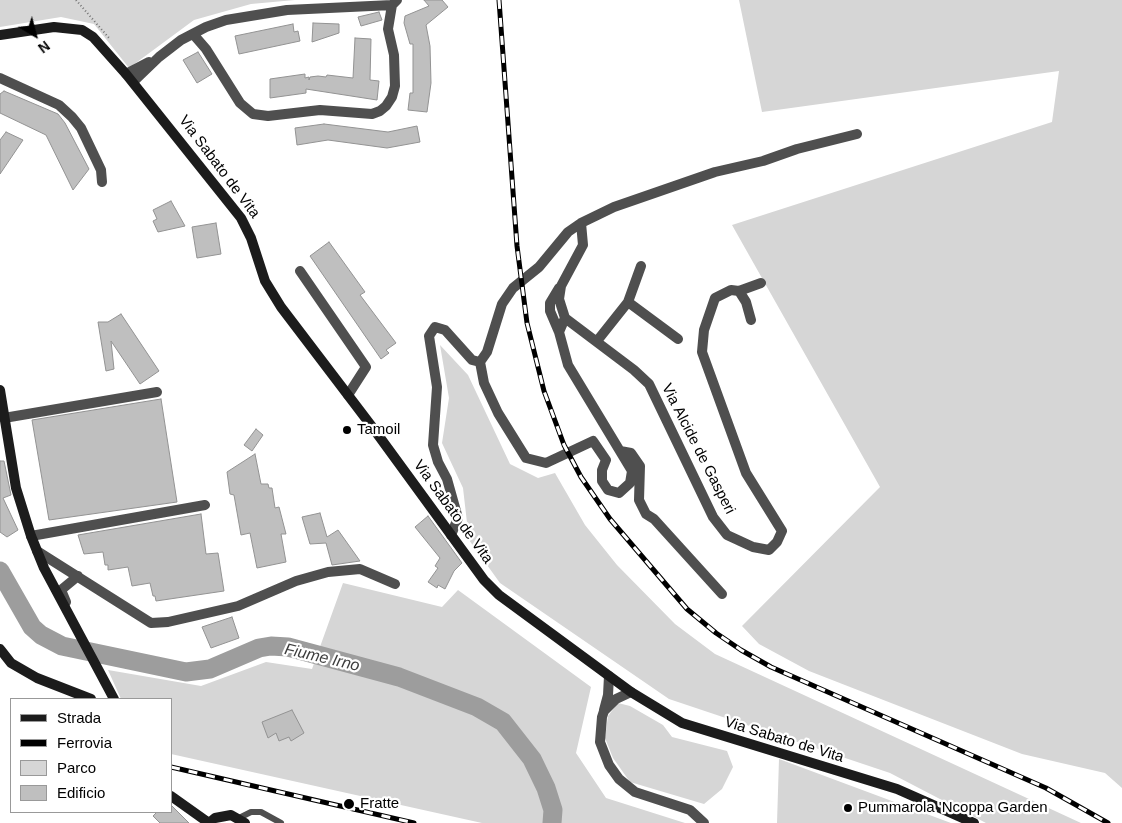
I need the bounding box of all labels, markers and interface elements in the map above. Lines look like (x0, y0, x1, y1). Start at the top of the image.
north arrow (10, 10, 60, 60)
text: N (35, 38, 53, 56)
street label: Via Sabato de Vita (175, 112, 263, 222)
street label: Via Alcide de Gasperi (657, 381, 739, 517)
place label: Tamoil (357, 421, 400, 439)
marker: Tamoil (341, 424, 353, 436)
street label: Via Sabato de Vita (409, 457, 497, 567)
water label: Fiume Irno (283, 640, 361, 676)
legend (10, 698, 172, 813)
text: Strada (57, 709, 101, 726)
street label: Via Sabato de Vita (722, 713, 846, 767)
text: Ferrovia (57, 734, 112, 751)
text: Parco (57, 759, 96, 776)
text: Edificio (57, 784, 105, 801)
place label: Fratte (360, 795, 399, 813)
marker: Fratte (342, 797, 356, 811)
place label: Pummarola 'Ncoppa Garden (858, 799, 1048, 817)
marker: Pummarola 'Ncoppa Garden (842, 802, 854, 814)

